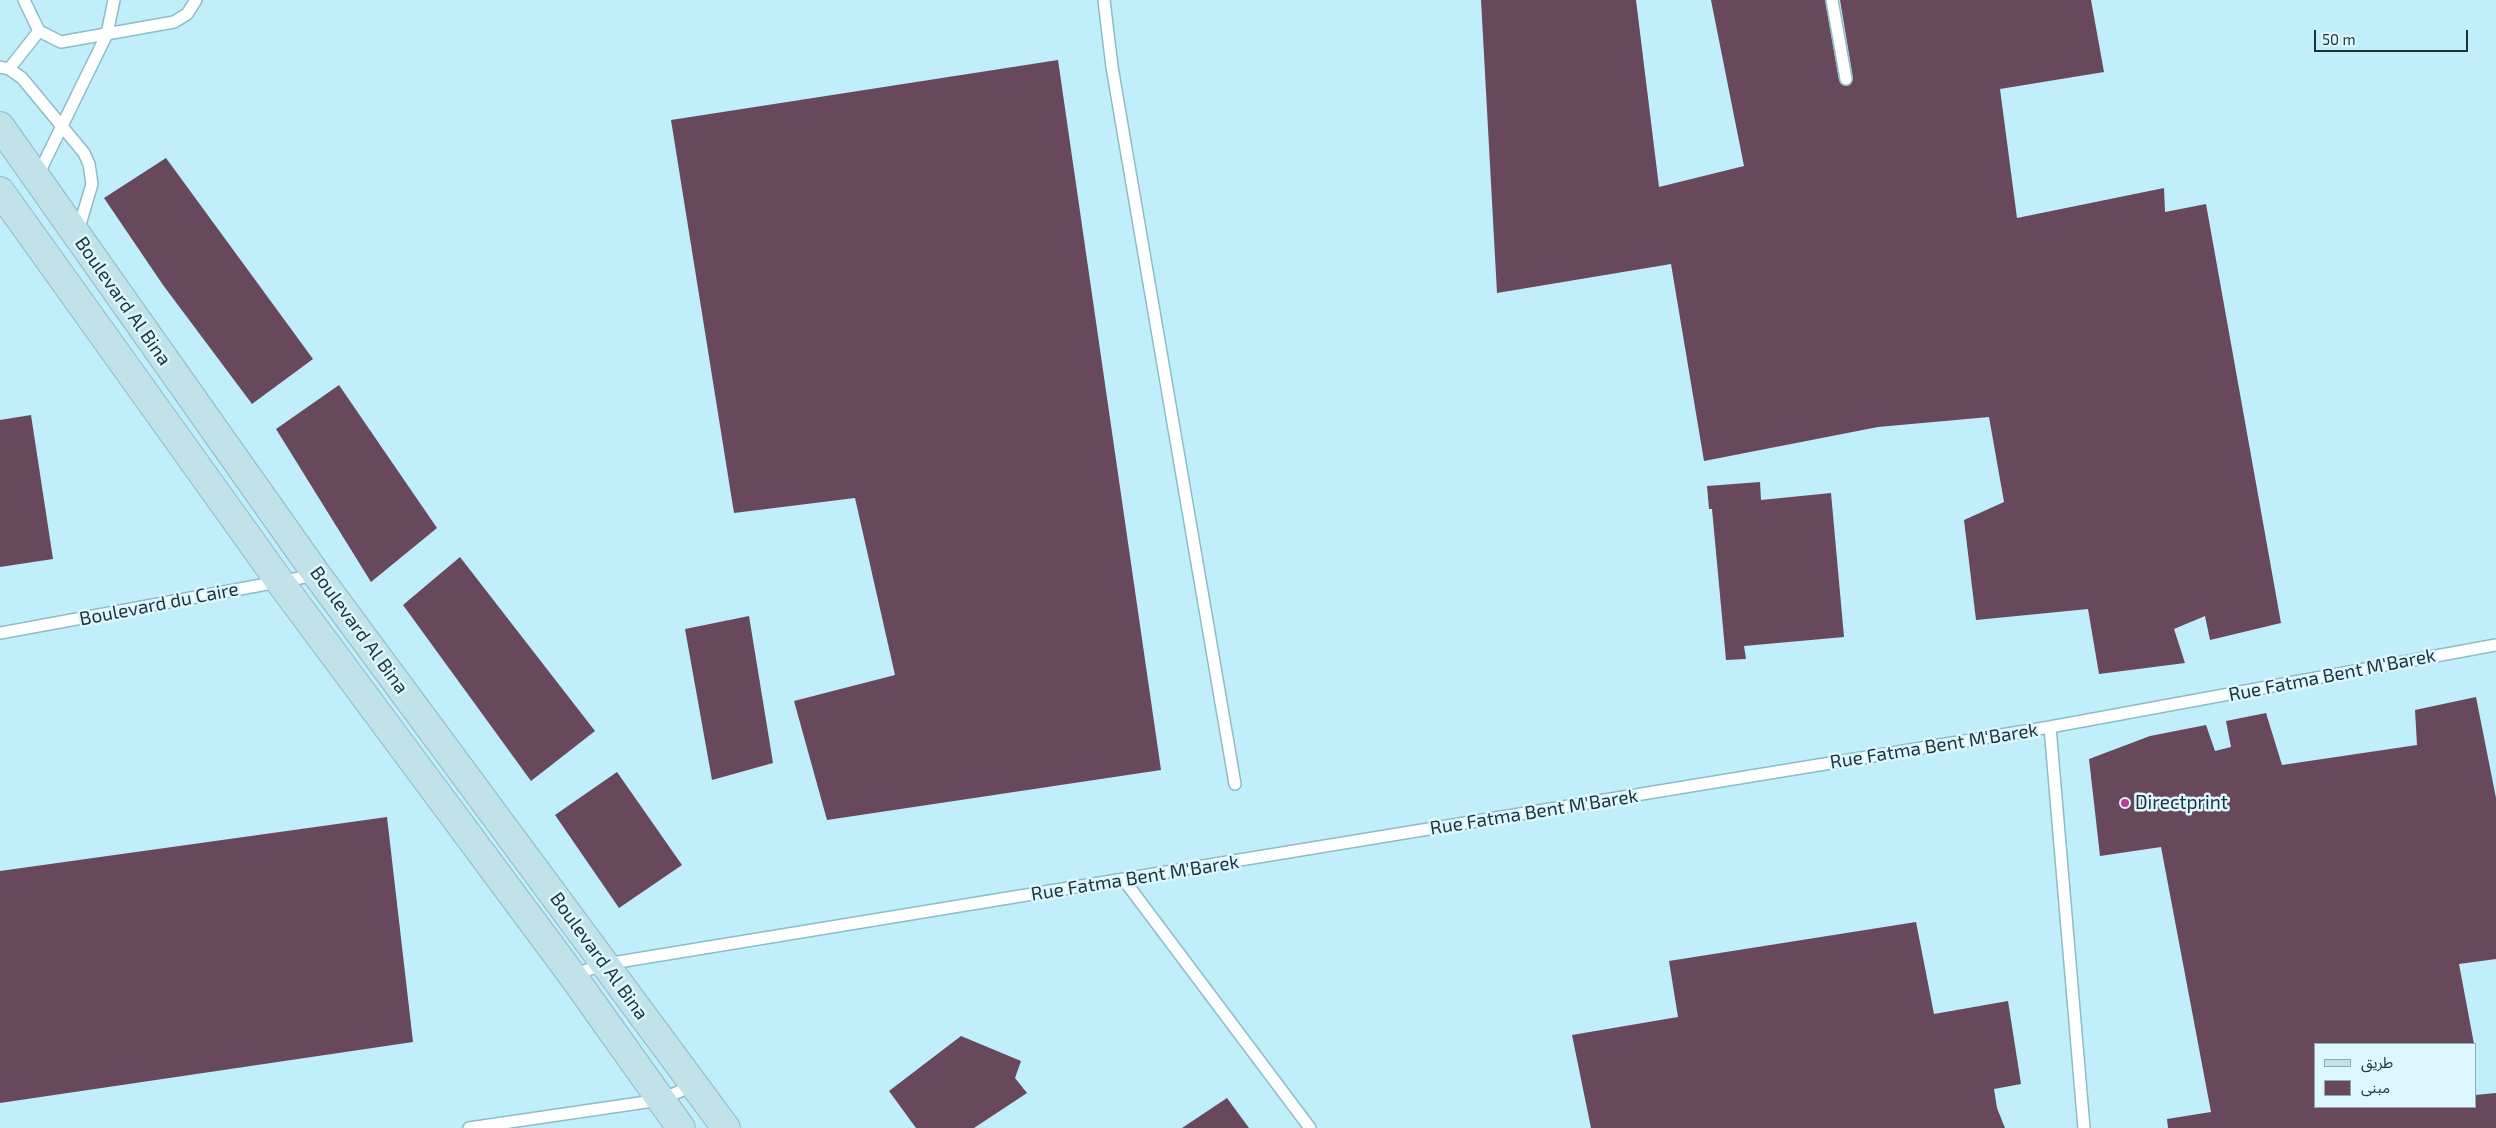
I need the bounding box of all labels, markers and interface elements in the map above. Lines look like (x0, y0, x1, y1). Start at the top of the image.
scale bar (2316, 20, 2470, 52)
text: 50 m (2322, 30, 2356, 48)
street label: Boulevard Al Bina (70, 232, 176, 370)
street label: Boulevard Al Bina (305, 562, 413, 698)
street label: Boulevard du Caire (77, 577, 241, 631)
street label: Rue Fatma Bent M'Barek (2227, 644, 2437, 706)
street label: Rue Fatma Bent M'Barek (1828, 718, 2040, 774)
street label: Rue Fatma Bent M'Barek (1428, 784, 1640, 840)
place label: Directprint (2135, 792, 2228, 814)
marker: Directprint (2119, 797, 2131, 809)
street label: Rue Fatma Bent M'Barek (1029, 850, 1241, 906)
street label: Boulevard Al Bina (545, 888, 653, 1024)
legend (2314, 1043, 2476, 1108)
text: طريق (2361, 1053, 2393, 1071)
text: مبنى (2361, 1078, 2390, 1096)

